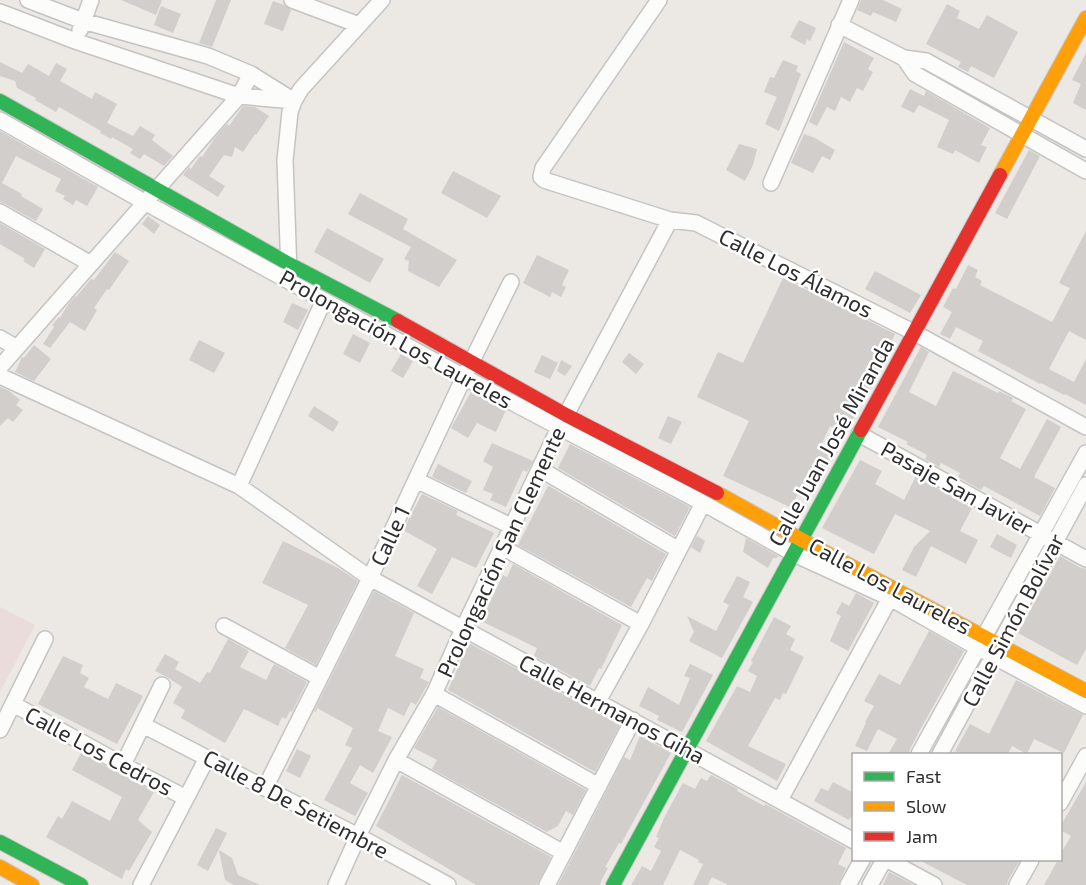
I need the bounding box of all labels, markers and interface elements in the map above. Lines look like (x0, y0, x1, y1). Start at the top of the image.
street label: Calle Los Álamos (715, 222, 878, 322)
street label: Prolongación Los Laureles (276, 263, 517, 413)
street label: Calle Juan José Miranda (762, 333, 898, 550)
street label: Prolongación San Clemente (431, 422, 570, 681)
street label: Pasaje San Javier (877, 435, 1038, 541)
street label: Calle 1 (364, 501, 414, 570)
street label: Calle Simón Bolívar (956, 528, 1069, 711)
street label: Calle Los Laureles (805, 531, 976, 639)
street label: Calle Hermanos Giha (515, 648, 710, 768)
street label: Calle Los Cedros (21, 700, 178, 800)
street label: Calle 8 De Setiembre (199, 743, 394, 863)
legend (852, 753, 1062, 861)
text: Fast (906, 765, 941, 787)
text: Slow (906, 795, 947, 817)
text: Jam (906, 825, 938, 847)

